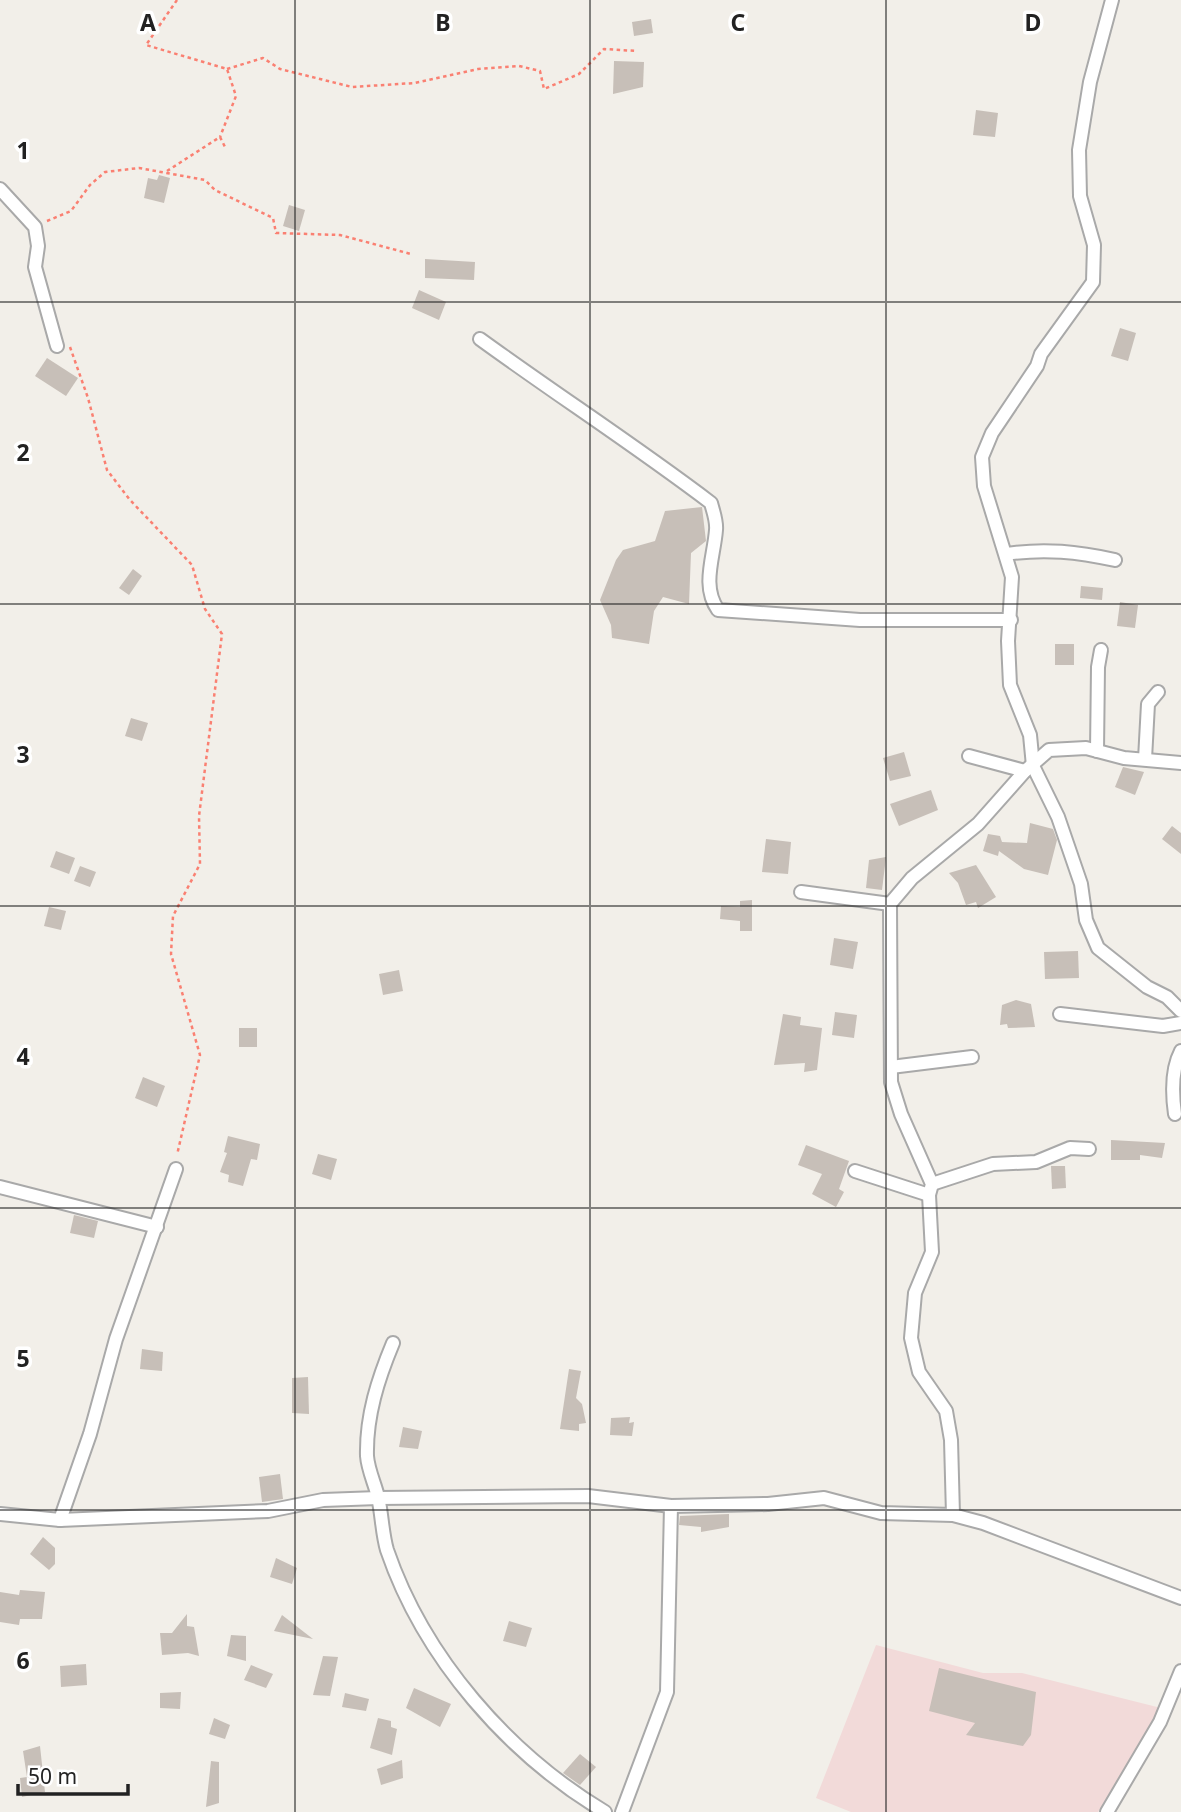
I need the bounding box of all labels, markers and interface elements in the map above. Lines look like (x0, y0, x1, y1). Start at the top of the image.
text: A (140, 6, 156, 38)
text: B (435, 6, 451, 38)
text: C (731, 6, 746, 38)
text: D (1025, 6, 1041, 38)
text: 1 (16, 134, 30, 166)
text: 2 (16, 436, 30, 468)
text: 3 (16, 738, 30, 770)
text: 4 (16, 1040, 30, 1072)
text: 5 (16, 1342, 30, 1374)
text: 6 (16, 1644, 30, 1676)
scale bar (18, 1752, 128, 1796)
text: 50 m (28, 1762, 77, 1790)

